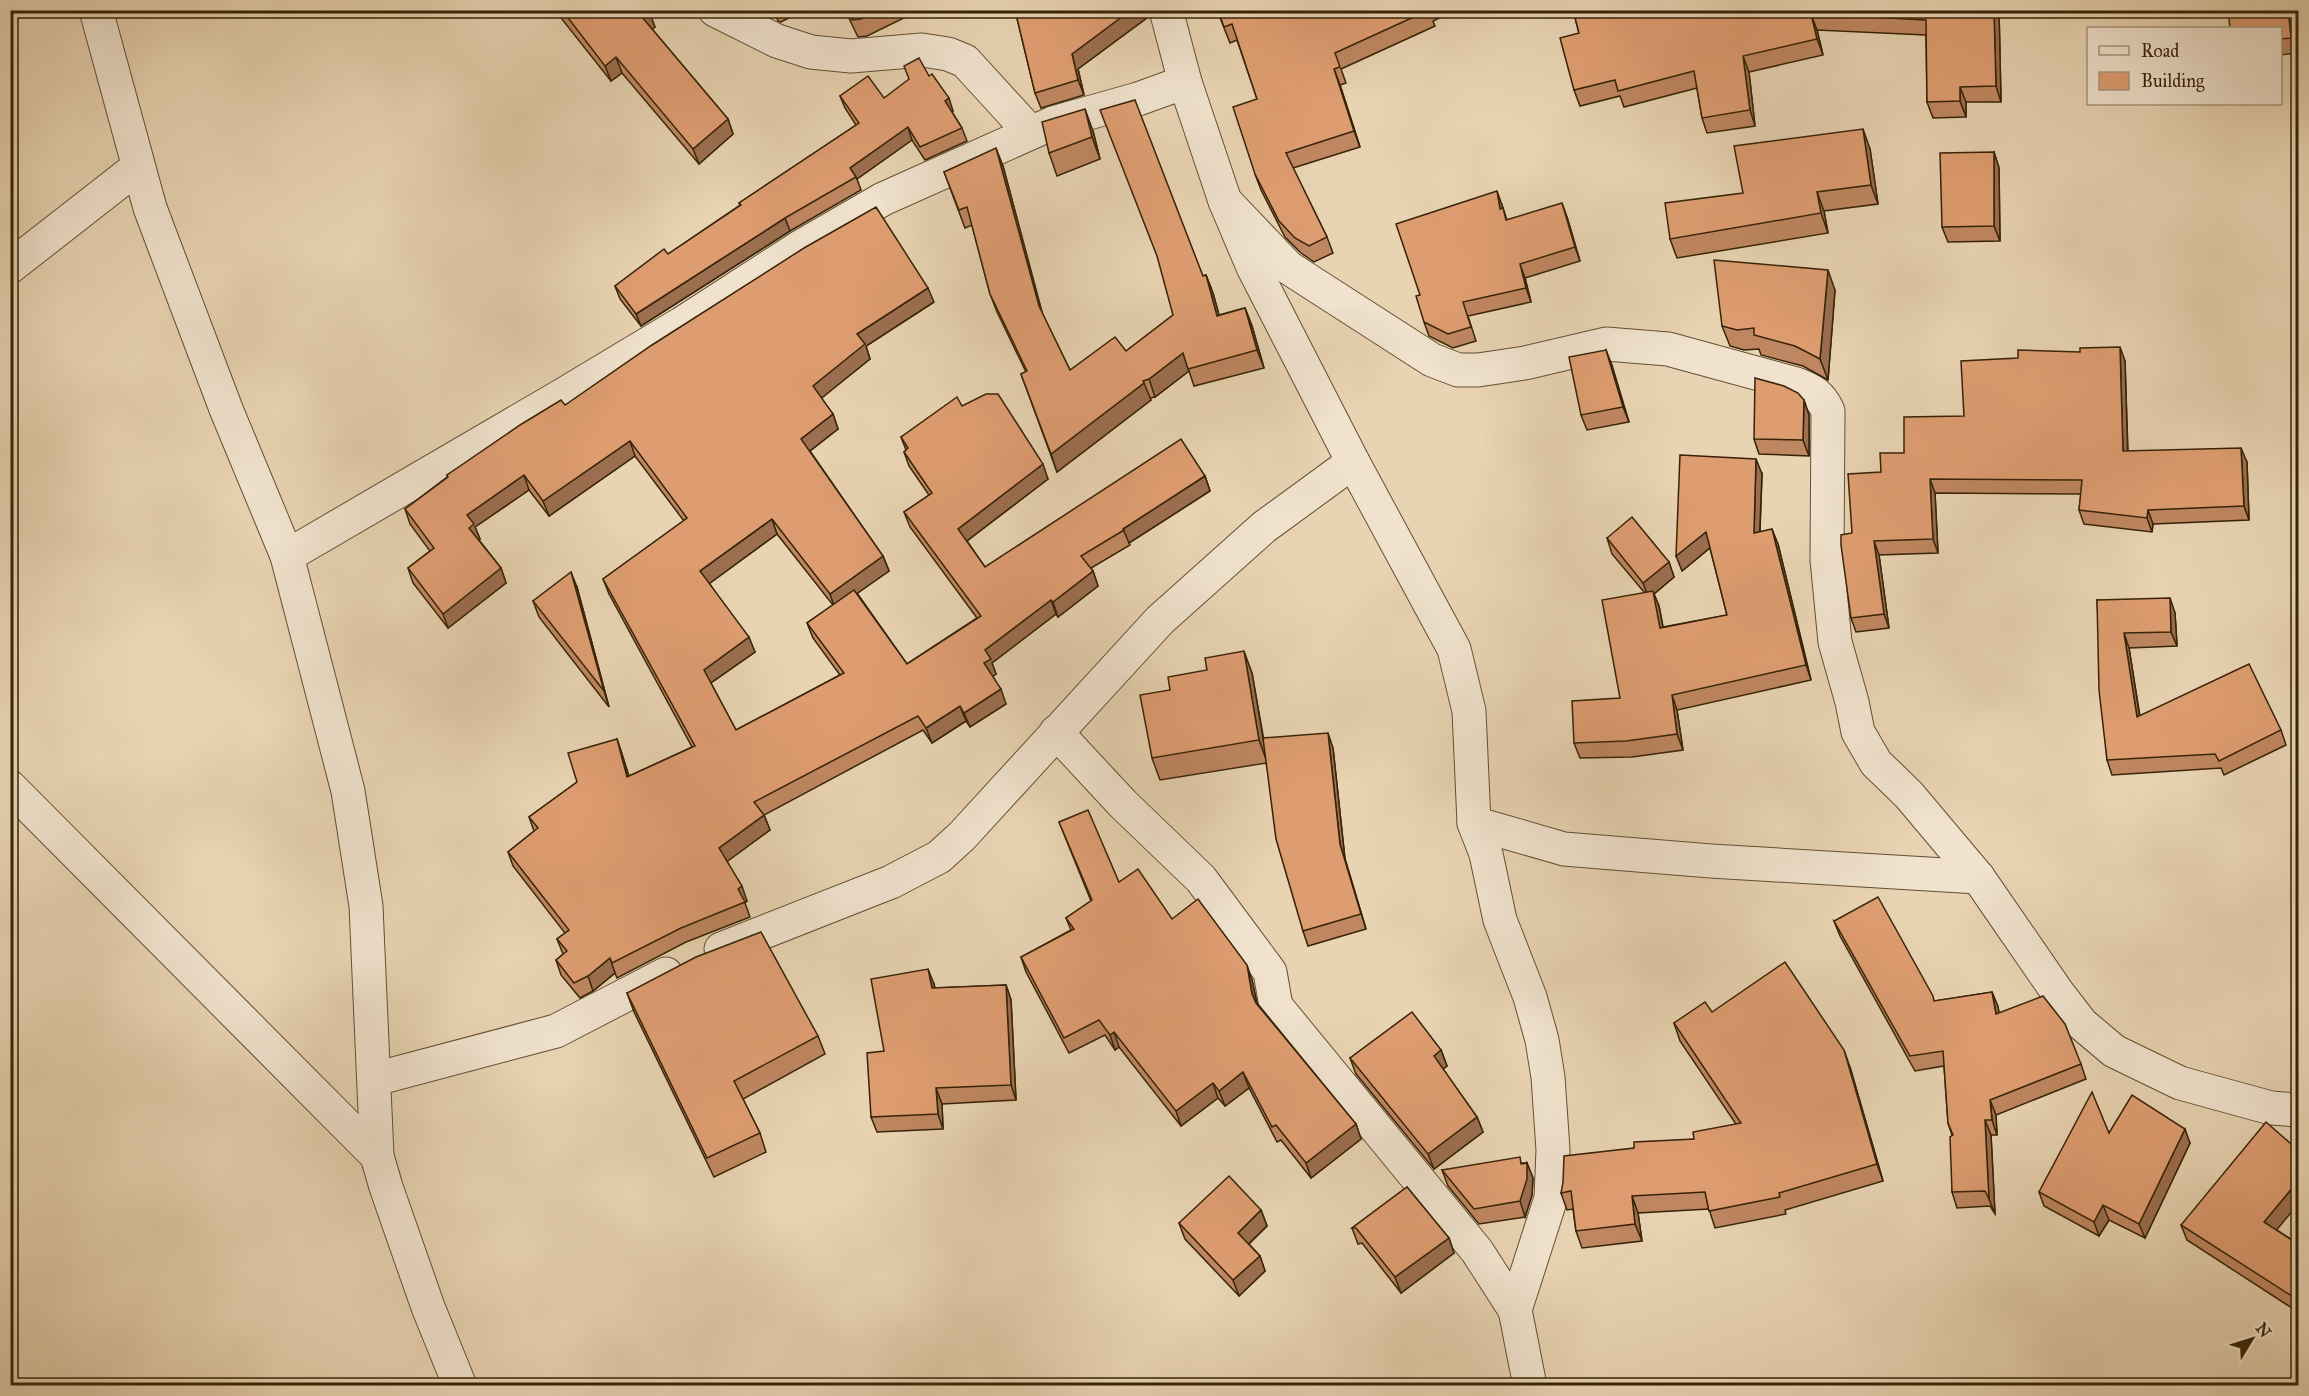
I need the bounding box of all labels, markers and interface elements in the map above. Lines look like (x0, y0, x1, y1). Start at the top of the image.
legend (2087, 27, 2282, 105)
text: Road (2141, 40, 2179, 62)
text: Building (2141, 70, 2205, 93)
north arrow (2222, 1309, 2282, 1369)
text: N (2252, 1319, 2275, 1342)

